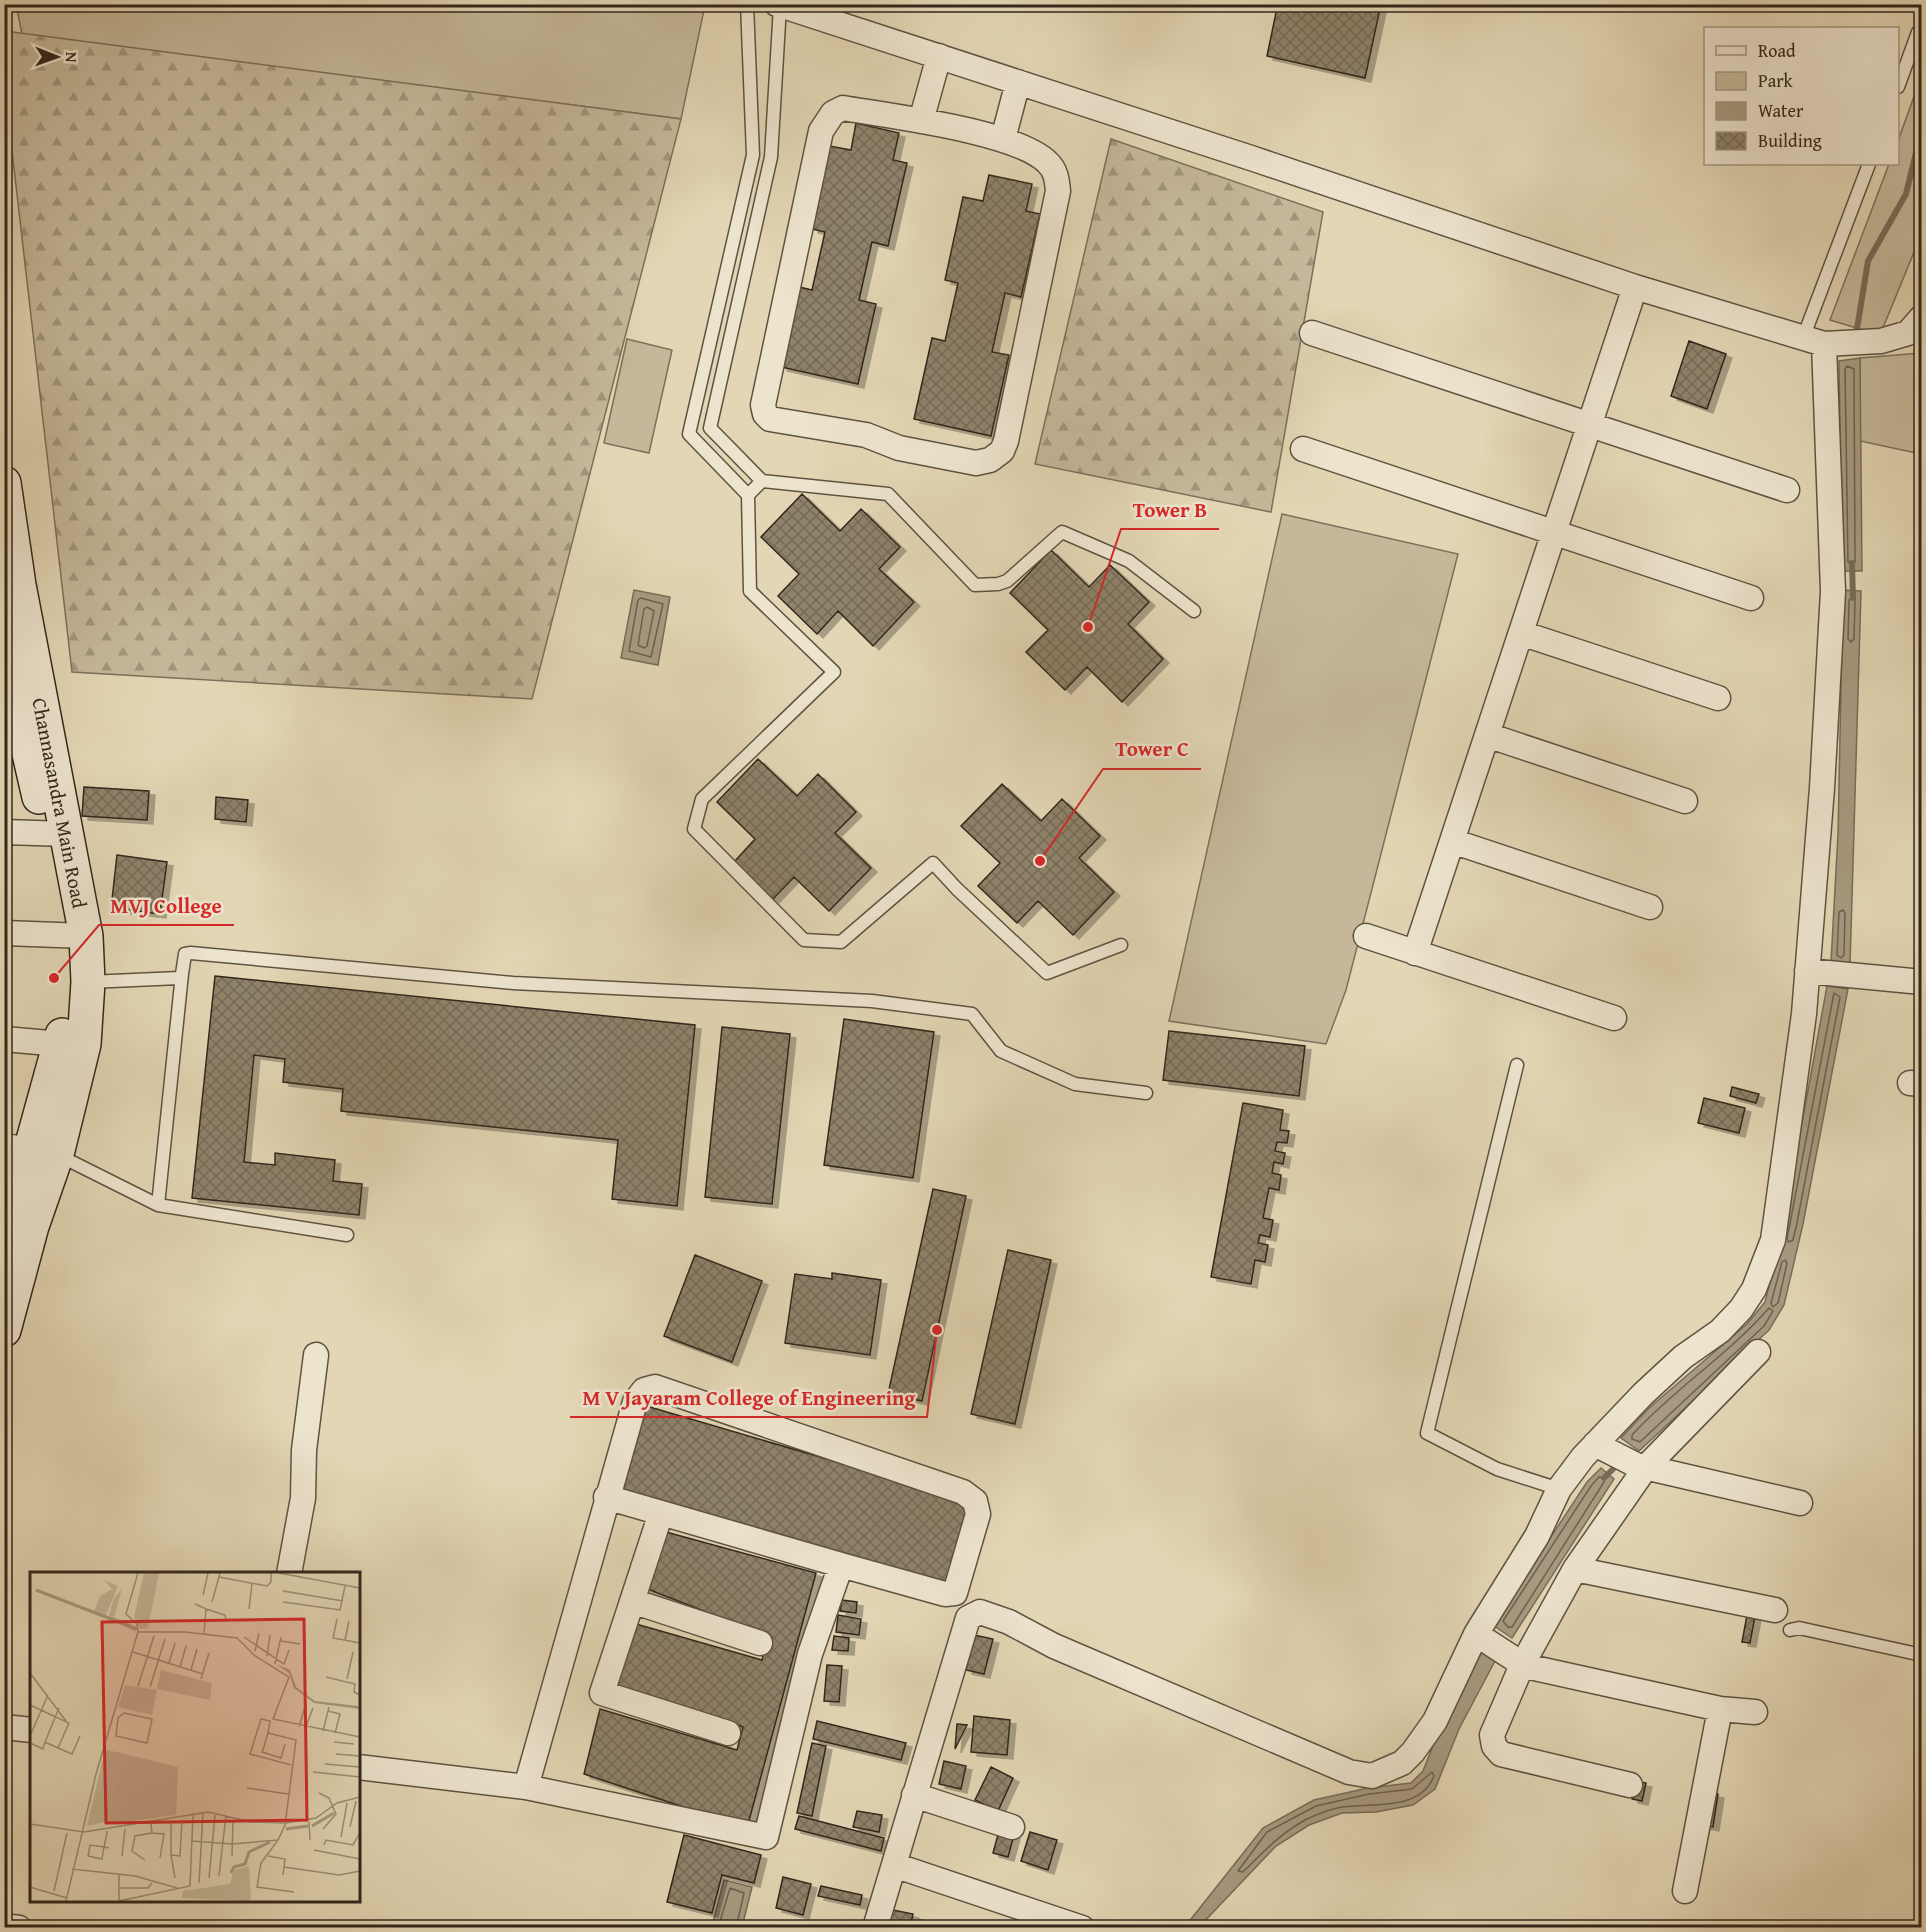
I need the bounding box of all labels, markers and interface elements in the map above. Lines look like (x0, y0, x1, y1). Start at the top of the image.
north arrow (27, 27, 87, 87)
legend (1704, 27, 1899, 165)
text: Road (1758, 37, 1796, 64)
text: N (60, 52, 84, 63)
text: Park (1758, 67, 1794, 94)
text: Water (1758, 97, 1804, 124)
text: Building (1758, 127, 1822, 154)
callout: Tower B (1121, 490, 1219, 529)
text: Tower B (1133, 494, 1207, 525)
street label: Channasandra Main Road (25, 695, 95, 911)
callout: Tower C (1103, 730, 1201, 769)
text: Tower C (1115, 733, 1189, 764)
callout: MVJ College (99, 886, 234, 925)
text: MVJ College (110, 890, 222, 921)
callout: M V Jayaram College of Engineering (570, 1378, 927, 1417)
text: M V Jayaram College of Engineering (583, 1382, 916, 1413)
inset map (30, 1572, 360, 1902)

